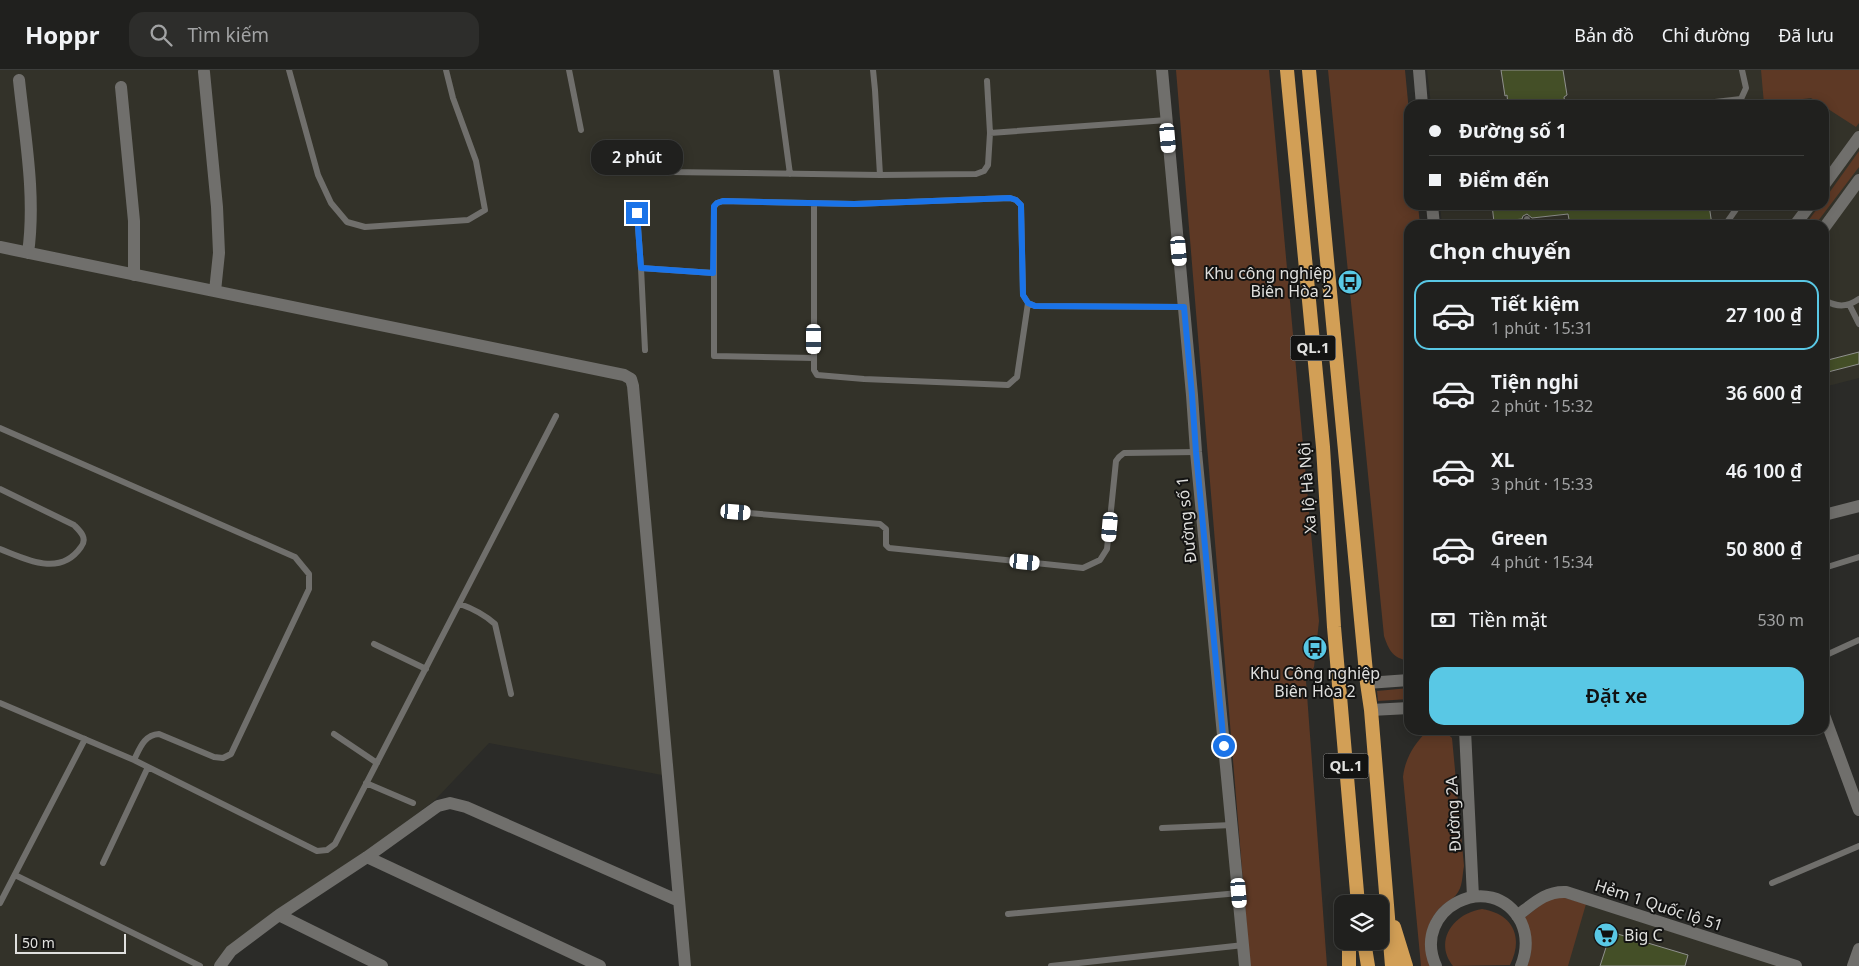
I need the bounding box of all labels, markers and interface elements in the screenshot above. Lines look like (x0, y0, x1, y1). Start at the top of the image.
search box (129, 12, 479, 57)
text: Hoppr (25, 18, 99, 51)
icon: search (147, 21, 175, 49)
text: Tìm kiếm (187, 22, 269, 48)
text: Bản đồ (1574, 23, 1634, 47)
text: Chỉ đường (1662, 23, 1750, 47)
text: Đã lưu (1778, 23, 1834, 47)
text: Đường số 1 (1459, 118, 1567, 144)
car (1159, 122, 1176, 154)
callout: 2 phút (591, 140, 683, 176)
text: 2 phút (612, 146, 662, 168)
text: Điểm đến (1459, 167, 1549, 193)
route end (626, 202, 648, 224)
car (1170, 235, 1187, 267)
text: Chọn chuyến (1429, 235, 1571, 265)
place label: Khu công nghiệp Biên Hòa 2 (1204, 262, 1332, 302)
bus stop icon: Khu công nghiệp Biên Hòa 2 (1337, 269, 1363, 295)
text: Tiết kiệm (1491, 291, 1580, 317)
icon: car (1431, 293, 1476, 338)
text: 27 100 ₫ (1726, 302, 1802, 328)
text: 1 phút · 15:31 (1491, 317, 1593, 339)
car (806, 324, 821, 354)
road number: QL.1 (1290, 336, 1336, 360)
text: Tiện nghi (1491, 369, 1579, 395)
icon: car (1431, 371, 1476, 416)
text: 36 600 ₫ (1726, 380, 1802, 406)
text: 2 phút · 15:32 (1491, 395, 1593, 417)
street label: Xa lộ Hà Nội (1293, 442, 1321, 534)
text: XL (1491, 447, 1514, 473)
icon: car (1431, 449, 1476, 494)
text: 46 100 ₫ (1726, 458, 1802, 484)
text: 3 phút · 15:33 (1491, 473, 1593, 495)
street label: Đường số 1 (1171, 476, 1201, 564)
car (720, 503, 751, 521)
car (1101, 511, 1118, 543)
text: Green (1491, 525, 1548, 551)
icon: car (1431, 527, 1476, 572)
text: 50 800 ₫ (1726, 536, 1802, 562)
text: 4 phút · 15:34 (1491, 551, 1593, 573)
car (1009, 553, 1040, 571)
icon: cash (1429, 606, 1457, 634)
text: Tiền mặt (1469, 607, 1547, 633)
text: 530 m (1757, 609, 1804, 631)
bus stop icon: Khu Công nghiệp Biên Hòa 2 (1302, 635, 1328, 661)
place label: Khu Công nghiệp Biên Hòa 2 (1250, 662, 1380, 702)
button: Đặt xe (1429, 667, 1804, 725)
route start (1213, 735, 1235, 757)
road number: QL.1 (1324, 754, 1368, 778)
street label: Đường 2A (1440, 775, 1466, 852)
street label: Hẻm 1 Quốc lộ 51 (1592, 874, 1726, 936)
car (1230, 877, 1247, 909)
map controls (1334, 895, 1389, 950)
button: layers (1334, 895, 1389, 950)
supermarket icon: Big C (1593, 922, 1619, 948)
place label: Big C (1624, 924, 1663, 946)
scale bar (15, 931, 126, 954)
text: 50 m (22, 933, 55, 952)

